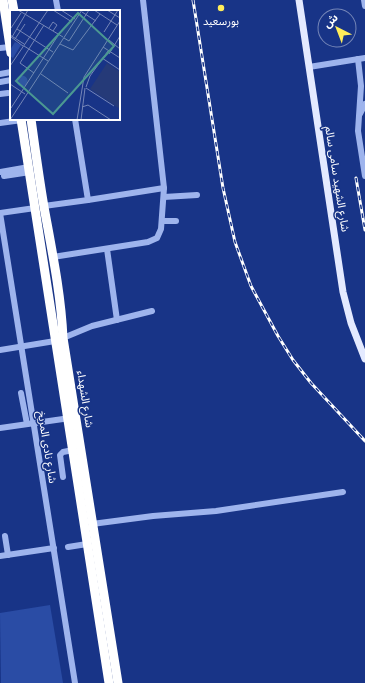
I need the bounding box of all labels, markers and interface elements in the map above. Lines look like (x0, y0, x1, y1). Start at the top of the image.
marker: بورسعيد (216, 3, 226, 13)
north arrow (317, 8, 357, 48)
inset map (10, 10, 120, 120)
text: ش (321, 11, 341, 31)
place label: بورسعيد (203, 15, 239, 28)
street label: شارع الشهيد سامى سالم (320, 125, 352, 234)
street label: شارع الشهداء (73, 369, 96, 429)
street label: شارع نادى المريخ (34, 410, 59, 485)

